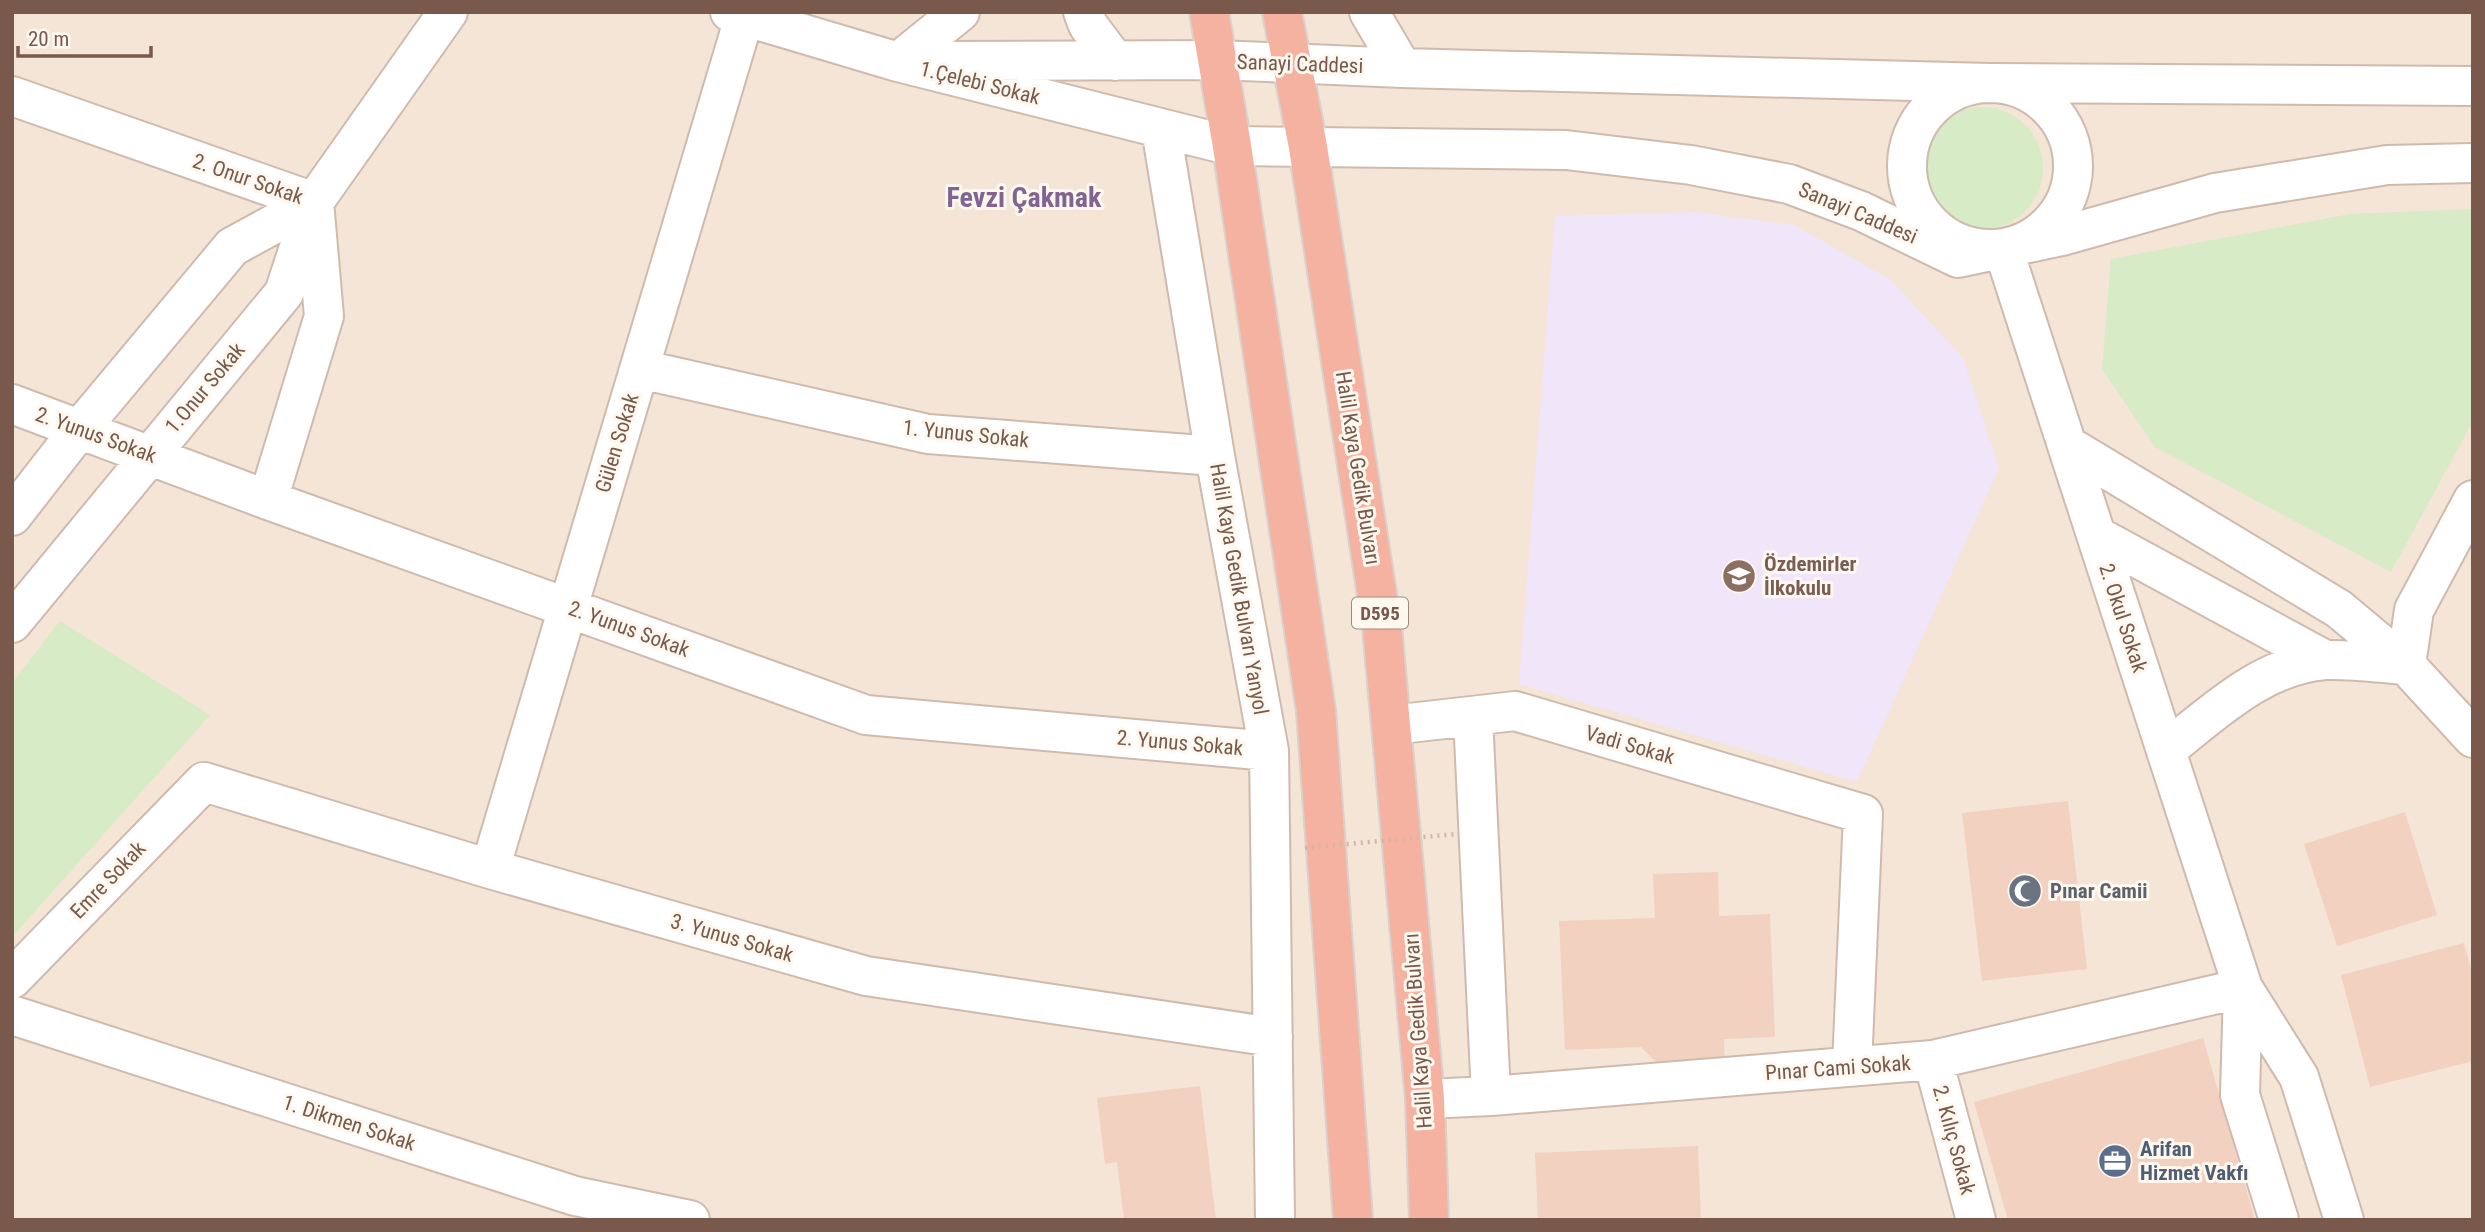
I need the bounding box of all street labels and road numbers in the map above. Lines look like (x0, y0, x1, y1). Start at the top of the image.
street label: Sanayi Caddesi (1236, 50, 1364, 78)
street label: 1.Çelebi Sokak (918, 57, 1043, 110)
street label: 2. Onur Sokak (190, 149, 307, 209)
street label: Sanayi Caddesi (1795, 177, 1921, 249)
street label: 1.Onur Sokak (160, 338, 250, 438)
street label: Halil Kaya Gedik Bulvarı (1331, 370, 1385, 566)
street label: Gülen Sokak (591, 390, 644, 496)
street label: 2. Yunus Sokak (32, 402, 160, 468)
street label: 1. Yunus Sokak (902, 415, 1031, 453)
street label: Halil Kaya Gedik Bulvarı Yanyol (1205, 461, 1273, 717)
street label: 2. Okul Sokak (2094, 561, 2152, 676)
street label: 2. Yunus Sokak (565, 596, 693, 662)
road number: D595 (1352, 598, 1408, 628)
street label: Vadi Sokak (1583, 721, 1678, 769)
street label: 2. Yunus Sokak (1116, 726, 1245, 761)
street label: Emre Sokak (65, 836, 151, 923)
street label: 3. Yunus Sokak (668, 909, 797, 967)
street label: Halil Kaya Gedik Bulvarı (1399, 933, 1437, 1129)
street label: Pınar Cami Sokak (1764, 1051, 1912, 1085)
street label: 2. Kılıç Sokak (1928, 1083, 1980, 1198)
street label: 1. Dikmen Sokak (280, 1090, 419, 1156)

